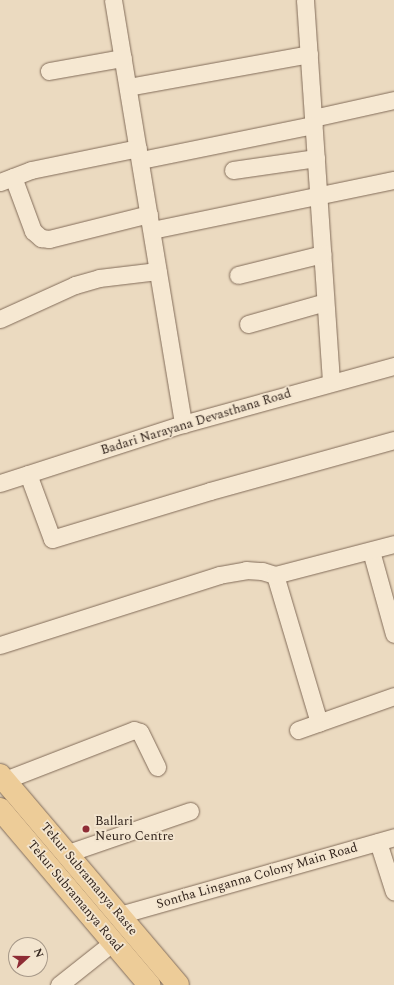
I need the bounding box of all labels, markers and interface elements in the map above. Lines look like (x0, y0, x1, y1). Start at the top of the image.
street label: Badari Narayana Devasthana Road (99, 386, 293, 458)
place label: Ballari Neuro Centre (95, 814, 174, 845)
street label: Tekur Subramanya Raste (37, 819, 141, 939)
marker: Ballari Neuro Centre (80, 823, 92, 835)
street label: Tekur Subramanya Road (24, 837, 126, 955)
street label: Sontha Linganna Colony Main Road (155, 840, 359, 912)
north arrow (8, 937, 48, 977)
text: N (29, 946, 48, 960)

